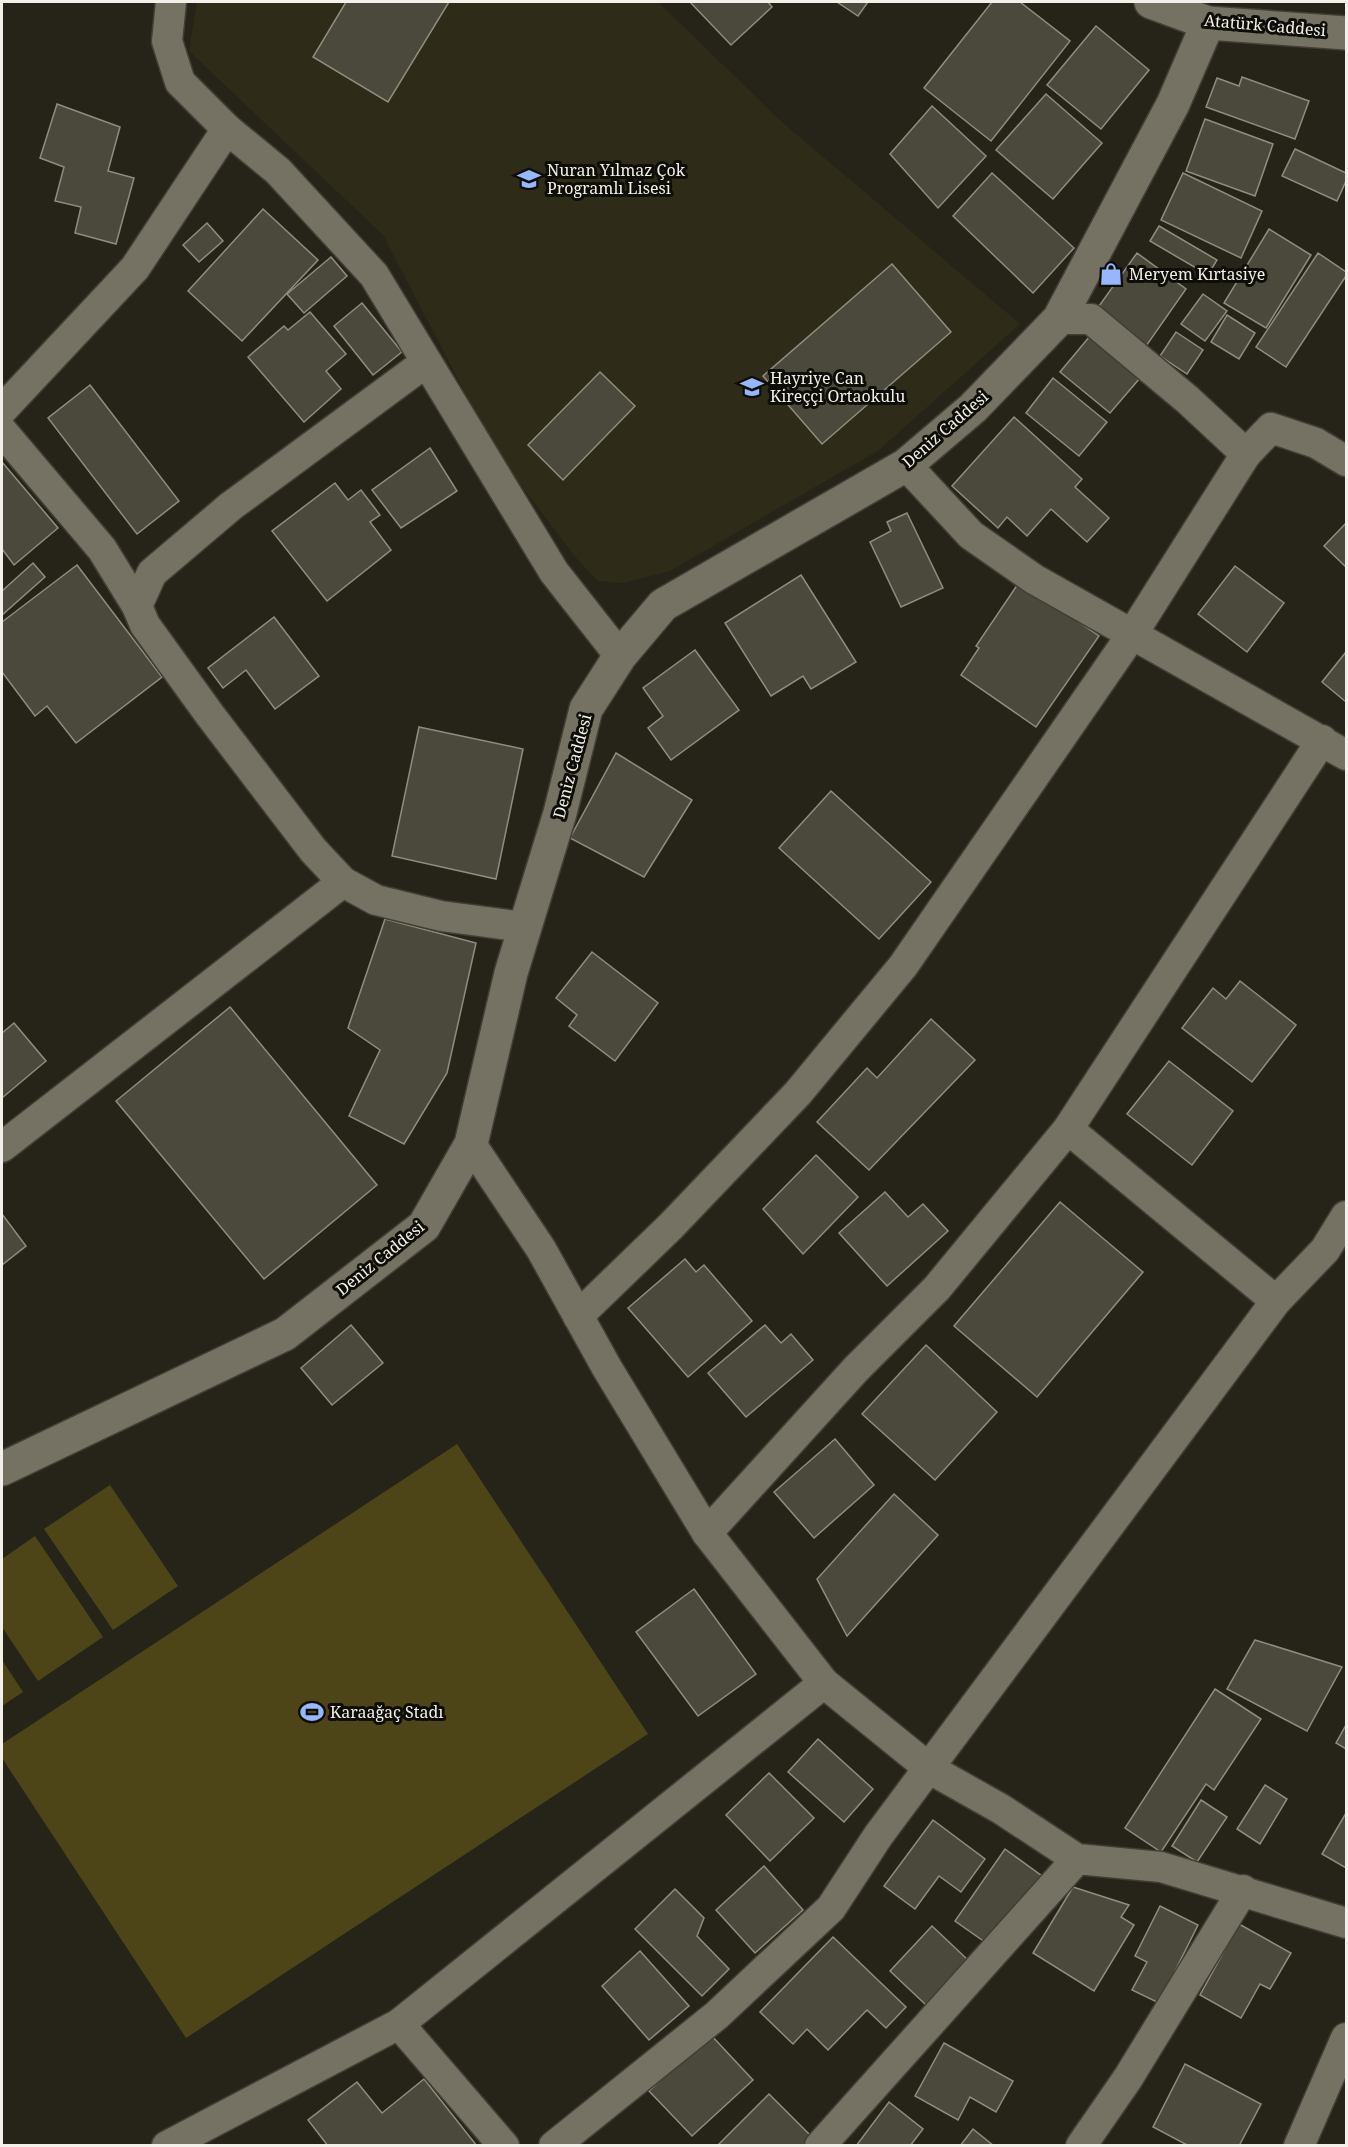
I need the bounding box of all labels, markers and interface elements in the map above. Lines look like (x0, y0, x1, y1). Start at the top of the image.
street label: Atatürk Caddesi (1203, 9, 1327, 41)
place label: Nuran Yılmaz Çok Programlı Lisesi (547, 159, 686, 199)
school or university icon: Nuran Yılmaz Çok Programlı Lisesi (516, 166, 542, 192)
shop icon: Meryem Kırtasiye (1098, 261, 1124, 287)
place label: Meryem Kırtasiye (1129, 263, 1265, 285)
place label: Hayriye Can Kireççi Ortaokulu (770, 367, 905, 407)
school or university icon: Hayriye Can Kireççi Ortaokulu (739, 374, 765, 400)
street label: Deniz Caddesi (897, 385, 993, 473)
street label: Deniz Caddesi (547, 711, 597, 821)
street label: Deniz Caddesi (331, 1216, 429, 1300)
sports icon: Karaağaç Stadı (299, 1699, 325, 1725)
place label: Karaağaç Stadı (330, 1701, 443, 1723)

